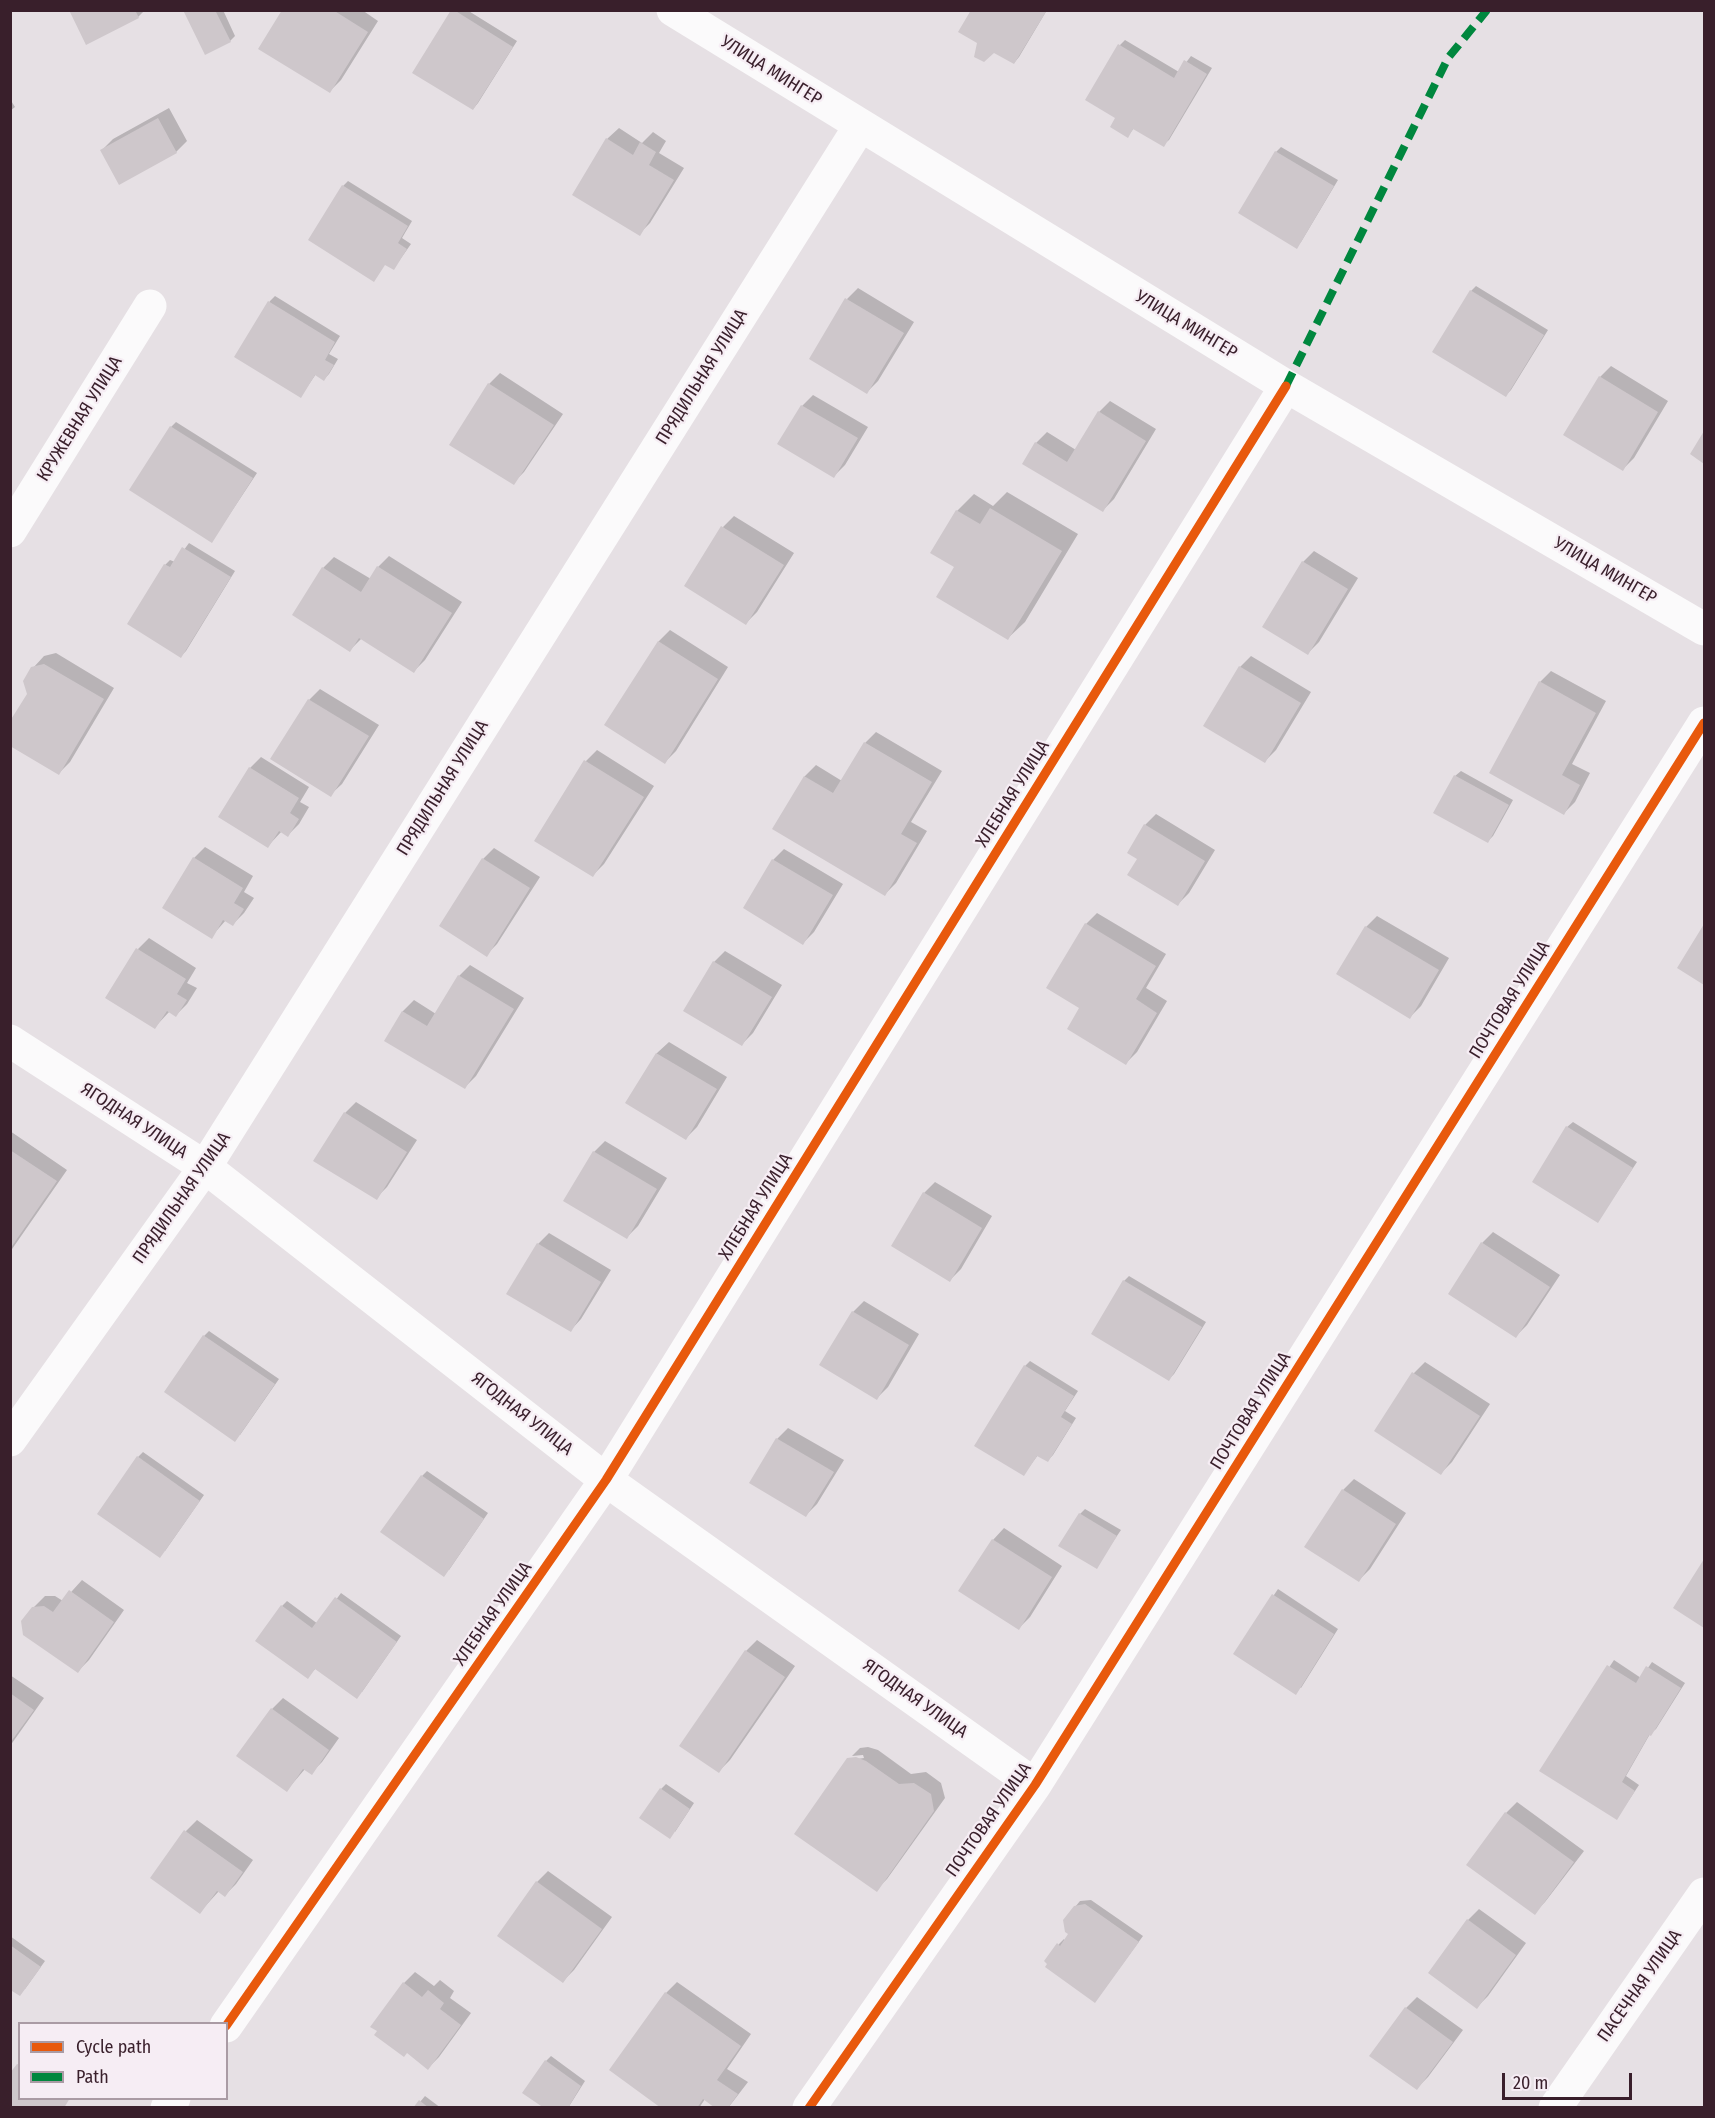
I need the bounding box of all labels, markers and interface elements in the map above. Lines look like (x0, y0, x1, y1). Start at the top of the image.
street label: УЛИЦА МИНГЕР (716, 31, 826, 111)
street label: УЛИЦА МИНГЕР (1131, 286, 1241, 364)
street label: ПРЯДИЛЬНАЯ УЛИЦА (652, 305, 752, 449)
street label: КРУЖЕВНАЯ УЛИЦА (33, 352, 127, 486)
street label: УЛИЦА МИНГЕР (1550, 533, 1660, 609)
street label: ПРЯДИЛЬНАЯ УЛИЦА (393, 716, 493, 860)
street label: ХЛЕБНАЯ УЛИЦА (972, 737, 1054, 851)
street label: ПОЧТОВАЯ УЛИЦА (1465, 937, 1555, 1063)
street label: ЯГОДНАЯ УЛИЦА (77, 1078, 191, 1164)
street label: ПРЯДИЛЬНАЯ УЛИЦА (129, 1128, 235, 1268)
street label: ХЛЕБНАЯ УЛИЦА (715, 1150, 797, 1264)
street label: ПОЧТОВАЯ УЛИЦА (1206, 1348, 1296, 1474)
street label: ЯГОДНАЯ УЛИЦА (467, 1368, 577, 1460)
street label: ХЛЕБНАЯ УЛИЦА (449, 1558, 537, 1670)
street label: ЯГОДНАЯ УЛИЦА (858, 1655, 972, 1743)
street label: ПОЧТОВАЯ УЛИЦА (942, 1759, 1036, 1881)
street label: ПАСЕЧНАЯ УЛИЦА (1593, 1926, 1687, 2046)
legend (18, 2022, 228, 2100)
text: Cycle path (76, 2036, 151, 2058)
scale bar (1505, 2061, 1636, 2099)
text: Path (76, 2066, 109, 2088)
text: 20 m (1513, 2072, 1548, 2094)

